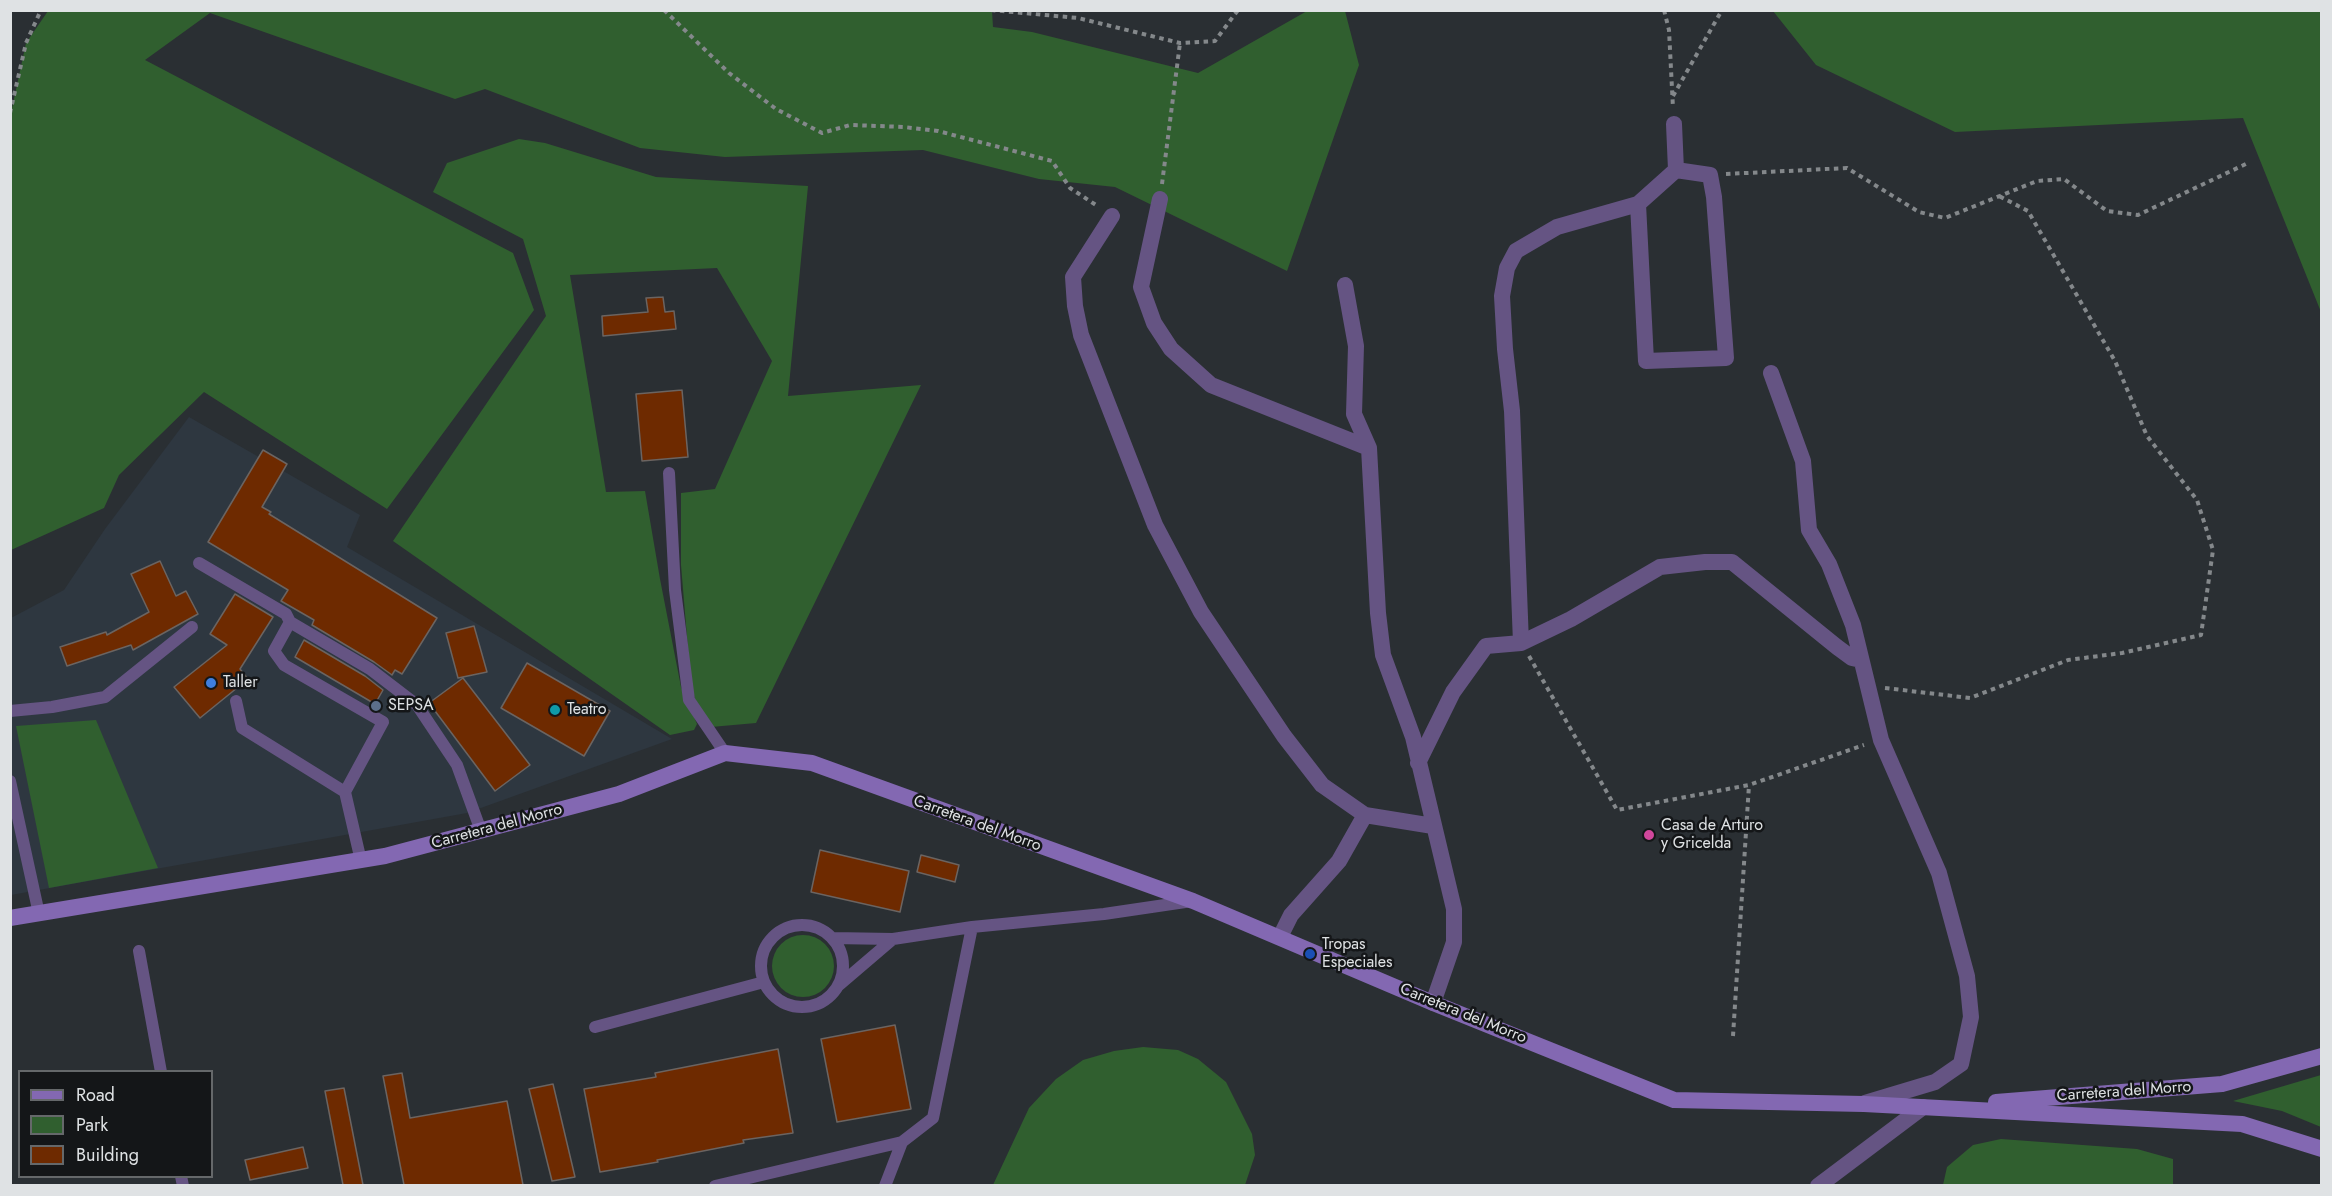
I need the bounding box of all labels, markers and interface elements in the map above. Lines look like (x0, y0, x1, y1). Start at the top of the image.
place label: Taller (223, 673, 258, 693)
marker: Taller (204, 676, 218, 690)
place label: SEPSA (388, 696, 434, 716)
marker: SEPSA (369, 699, 383, 713)
place label: Teatro (567, 700, 607, 720)
marker: Teatro (548, 703, 562, 717)
street label: Carretera del Morro (910, 792, 1044, 856)
street label: Carretera del Morro (429, 800, 565, 854)
place label: Casa de Arturo y Gricelda (1661, 816, 1763, 854)
marker: Casa de Arturo y Gricelda (1642, 828, 1656, 842)
place label: Tropas Especiales (1322, 935, 1392, 973)
marker: Tropas Especiales (1303, 947, 1317, 961)
street label: Carretera del Morro (1397, 980, 1529, 1048)
legend (18, 1070, 213, 1178)
street label: Carretera del Morro (2056, 1078, 2192, 1106)
text: Road (76, 1082, 115, 1108)
text: Park (76, 1112, 108, 1138)
text: Building (76, 1142, 139, 1168)

